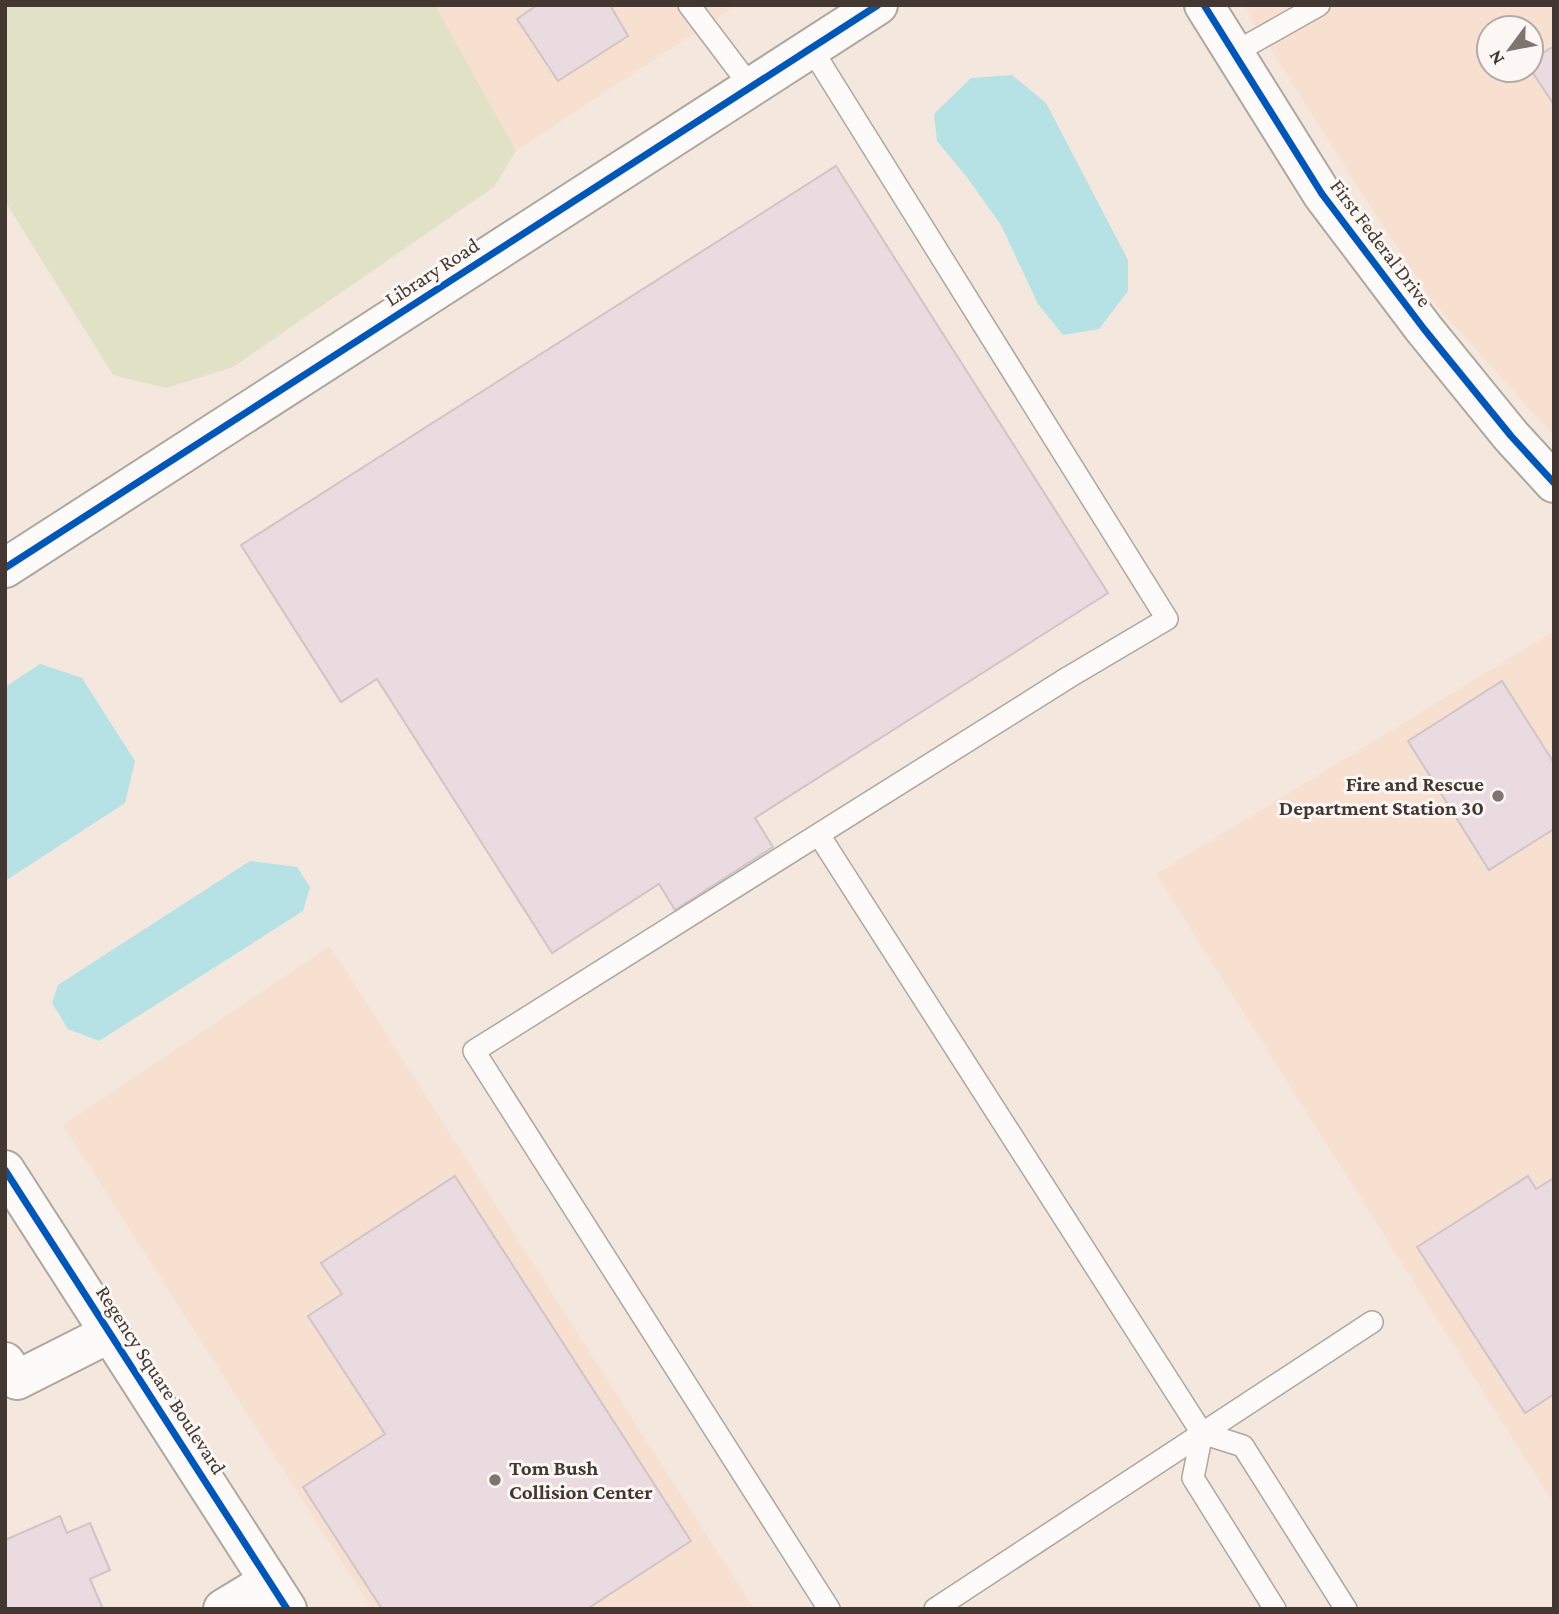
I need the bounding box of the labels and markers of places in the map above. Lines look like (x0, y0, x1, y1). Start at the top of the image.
place label: Fire and Rescue Department Station 30 (1279, 772, 1484, 820)
marker: Fire and Rescue Department Station 30 (1490, 788, 1506, 804)
place label: Tom Bush Collision Center (509, 1456, 653, 1504)
marker: Tom Bush Collision Center (487, 1472, 503, 1488)

